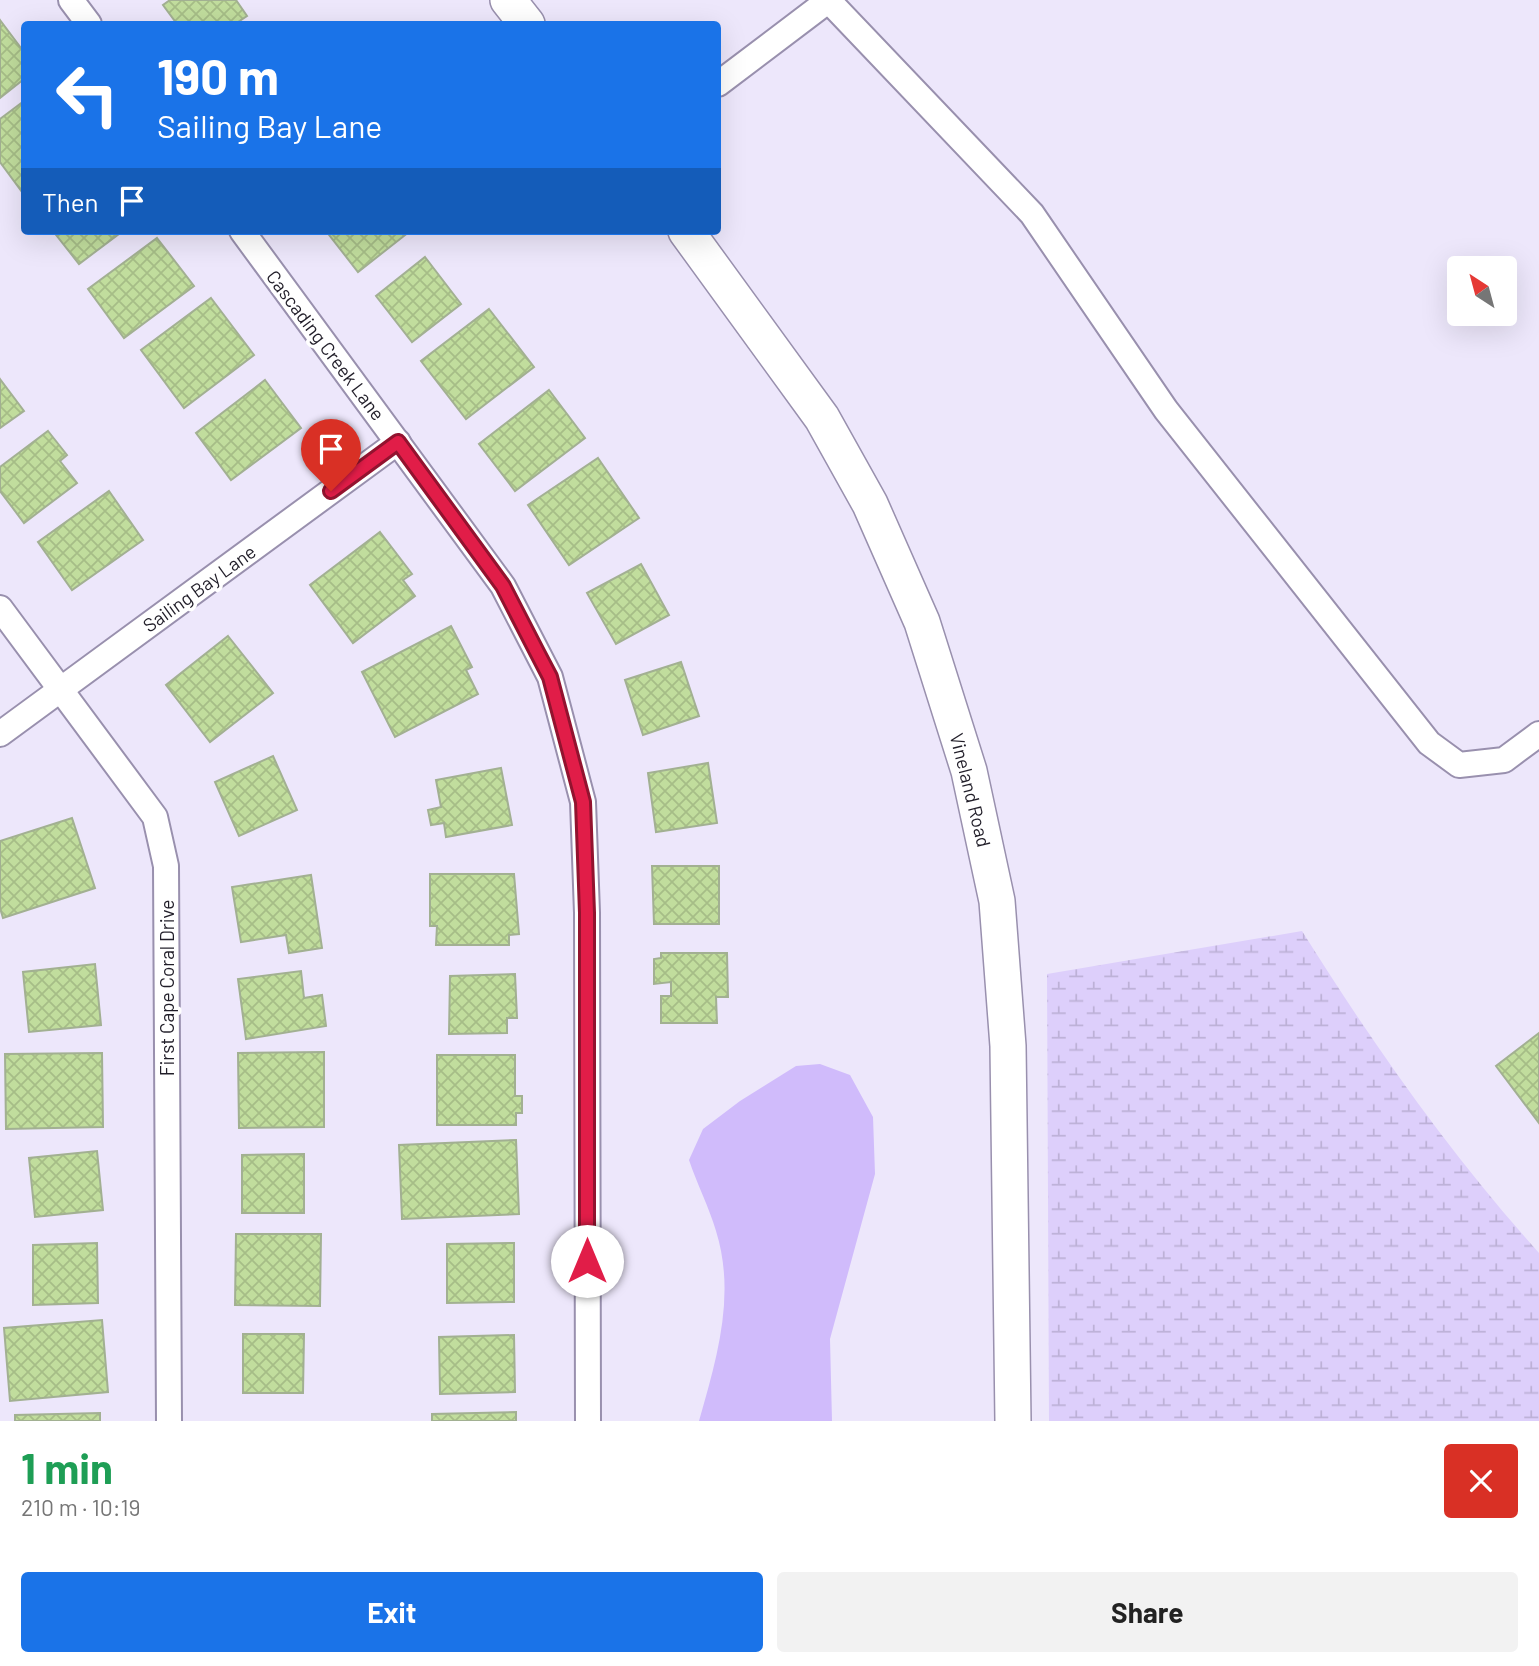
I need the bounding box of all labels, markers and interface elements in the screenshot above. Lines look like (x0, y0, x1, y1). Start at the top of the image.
text: 190 m (157, 46, 279, 105)
icon: left (42, 49, 133, 140)
text: Sailing Bay Lane (157, 106, 382, 144)
icon: arrive (113, 182, 151, 220)
text: Then (42, 186, 99, 217)
north arrow (1447, 256, 1517, 326)
map controls (1447, 256, 1517, 326)
street label: Cascading Creek Lane (262, 265, 390, 425)
pin (301, 419, 361, 491)
icon: arrive (312, 430, 350, 468)
street label: Sailing Bay Lane (138, 539, 260, 637)
street label: Vineland Road (946, 731, 996, 849)
street label: First Cape Coral Drive (155, 900, 178, 1076)
position arrow (550, 1224, 624, 1298)
text: 1 min (21, 1442, 113, 1492)
button: close (1444, 1444, 1518, 1518)
text: 210 m · 10:19 (21, 1493, 141, 1521)
button: Exit (21, 1572, 763, 1652)
button: Share (777, 1572, 1518, 1652)

